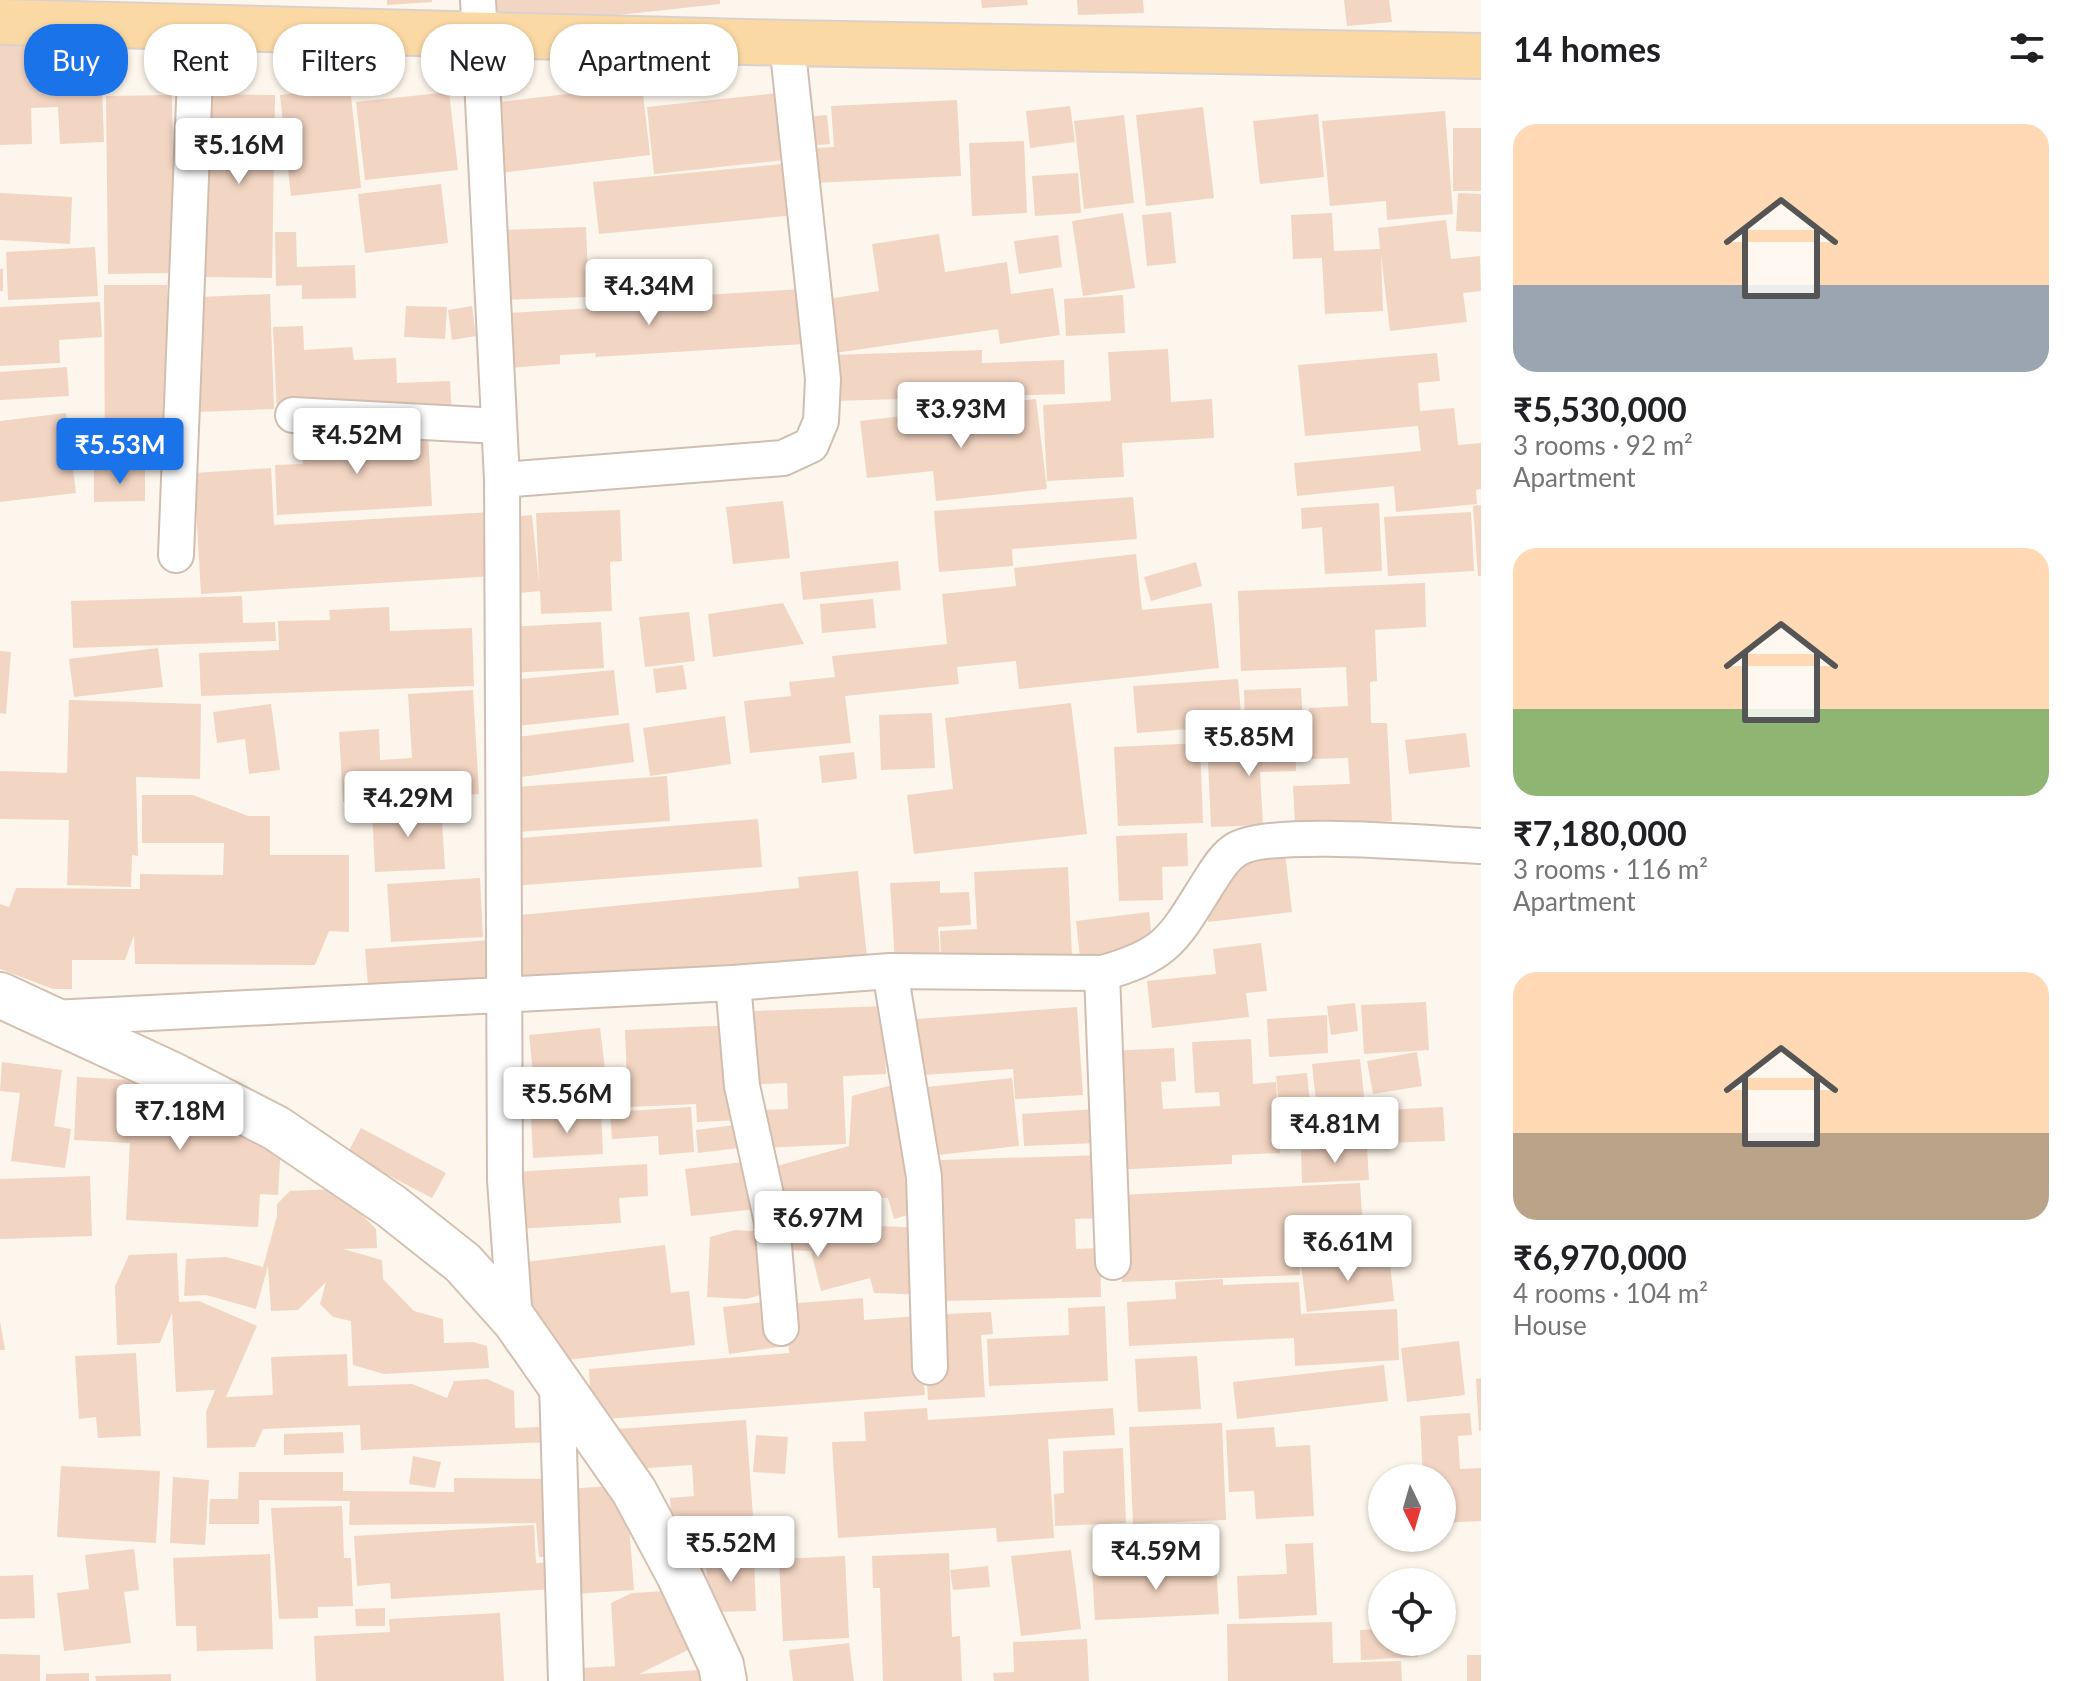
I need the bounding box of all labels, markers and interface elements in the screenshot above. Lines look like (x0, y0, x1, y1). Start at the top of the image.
chip: Buy (24, 24, 128, 96)
chip: Rent (144, 24, 257, 96)
chip: Filters (273, 24, 405, 96)
chip: New (421, 24, 534, 96)
chip: Apartment (550, 24, 738, 96)
icon: filters (2005, 26, 2049, 70)
text: 14 homes (1513, 28, 1661, 69)
pin: ₹5.16M (174, 118, 304, 186)
text: ₹5.16M (193, 128, 285, 160)
icon: home (1709, 176, 1853, 320)
pin: ₹4.34M (584, 259, 714, 327)
text: ₹4.34M (603, 269, 695, 301)
pin: ₹3.93M (896, 382, 1026, 450)
text: ₹5,530,000 (1513, 388, 1687, 429)
text: ₹3.93M (915, 392, 1007, 424)
pin: ₹4.52M (292, 408, 422, 476)
pin: ₹5.53M (55, 418, 185, 486)
text: ₹4.52M (311, 418, 403, 450)
text: ₹5.53M (74, 428, 166, 460)
text: 3 rooms · 92 m² (1513, 429, 1693, 461)
text: Apartment (1513, 461, 1636, 493)
icon: home (1709, 600, 1853, 744)
pin: ₹5.85M (1184, 710, 1314, 778)
text: ₹5.85M (1203, 720, 1295, 752)
pin: ₹4.29M (343, 771, 473, 839)
text: ₹4.29M (362, 781, 454, 813)
text: ₹7,180,000 (1513, 812, 1687, 853)
text: 3 rooms · 116 m² (1513, 853, 1708, 885)
text: Apartment (1513, 885, 1636, 917)
icon: home (1709, 1024, 1853, 1168)
pin: ₹5.56M (502, 1067, 632, 1135)
text: ₹5.56M (521, 1077, 613, 1109)
pin: ₹7.18M (115, 1084, 245, 1152)
text: ₹7.18M (134, 1094, 226, 1126)
pin: ₹4.81M (1270, 1097, 1400, 1165)
text: ₹4.81M (1289, 1107, 1381, 1139)
pin: ₹6.97M (753, 1191, 883, 1259)
text: ₹6.97M (772, 1201, 864, 1233)
pin: ₹6.61M (1283, 1215, 1413, 1283)
text: ₹6.61M (1302, 1225, 1394, 1257)
text: ₹6,970,000 (1513, 1236, 1687, 1277)
text: 4 rooms · 104 m² (1513, 1277, 1708, 1309)
text: House (1513, 1309, 1587, 1341)
north arrow (1368, 1464, 1456, 1552)
map controls (1368, 1464, 1456, 1656)
pin: ₹5.52M (666, 1516, 796, 1584)
pin: ₹4.59M (1091, 1524, 1221, 1592)
text: ₹5.52M (685, 1526, 777, 1558)
text: ₹4.59M (1110, 1534, 1202, 1566)
button: locate (1368, 1568, 1456, 1656)

